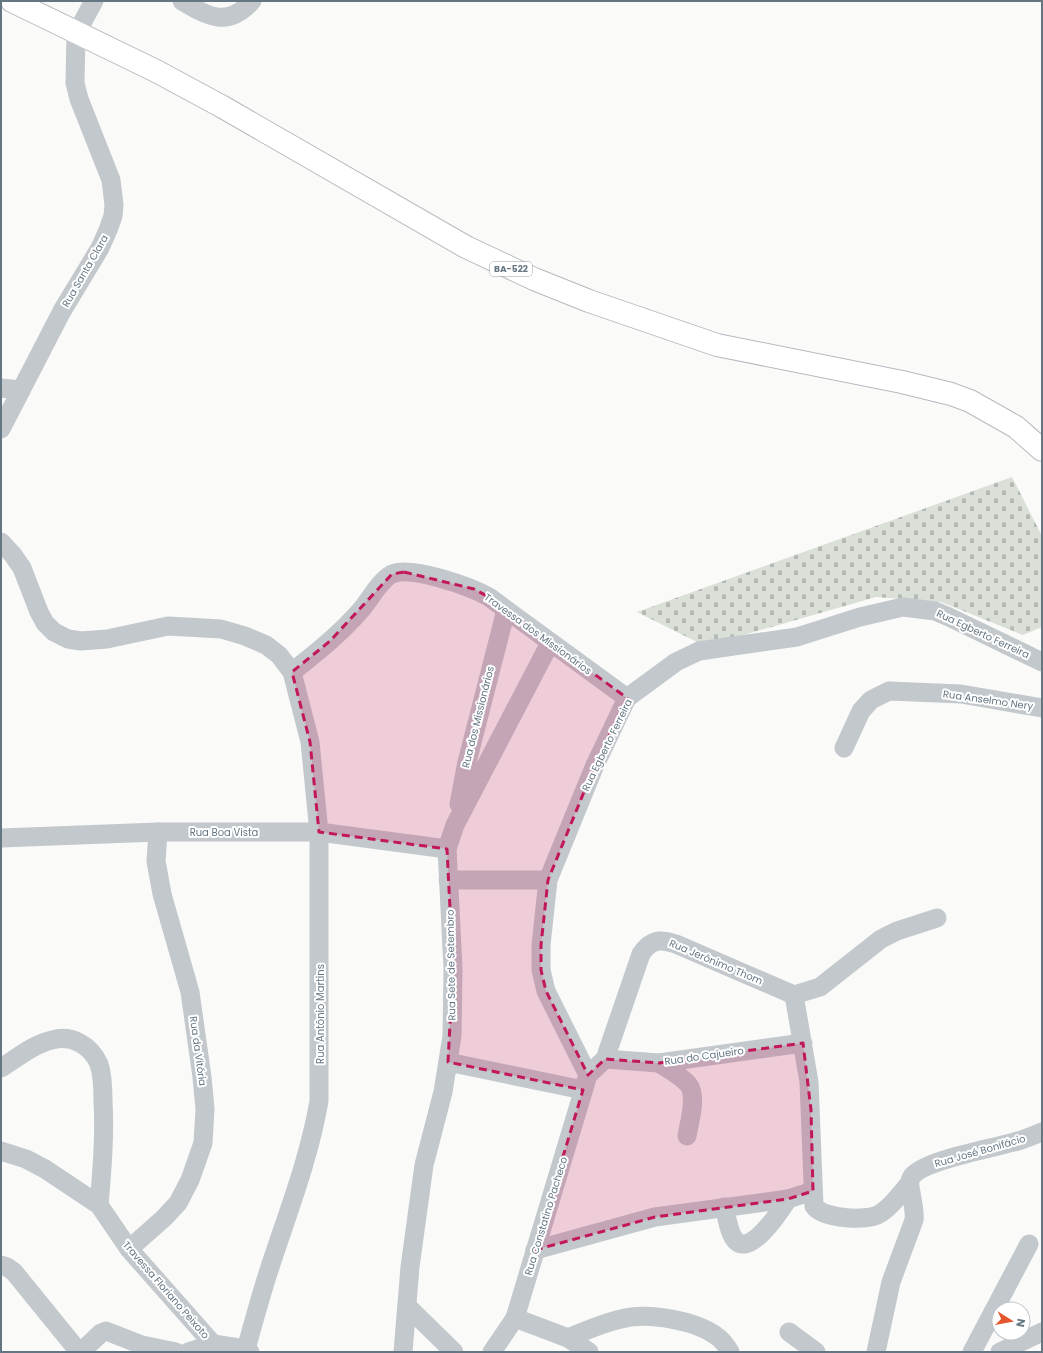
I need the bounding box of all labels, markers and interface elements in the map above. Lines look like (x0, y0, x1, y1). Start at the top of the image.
street label: Rua Santa Clara (58, 232, 112, 310)
road number: BA-522 (490, 262, 532, 276)
street label: Travessa dos Missionários (481, 590, 595, 678)
street label: Rua Egberto Ferreira (934, 606, 1032, 662)
street label: Rua dos Missionários (458, 665, 498, 769)
street label: Rua Anselmo Nery (942, 686, 1034, 714)
street label: Rua Egberto Ferreira (578, 696, 636, 794)
street label: Rua Boa Vista (190, 825, 258, 840)
street label: Rua Sete de Setembro (443, 909, 459, 1021)
street label: Rua Jerônimo Thom (667, 936, 765, 988)
street label: Rua Antônio Martins (313, 964, 328, 1064)
street label: Rua da Vitória (186, 1015, 210, 1087)
street label: Rua do Cajueiro (663, 1043, 745, 1069)
street label: Rua José Bonifácio (933, 1131, 1027, 1171)
street label: Rua Constatino Pacheco (521, 1155, 571, 1277)
street label: Travessa Floriano Peixoto (119, 1238, 213, 1342)
north arrow (991, 1301, 1031, 1341)
text: N (1012, 1317, 1029, 1328)

